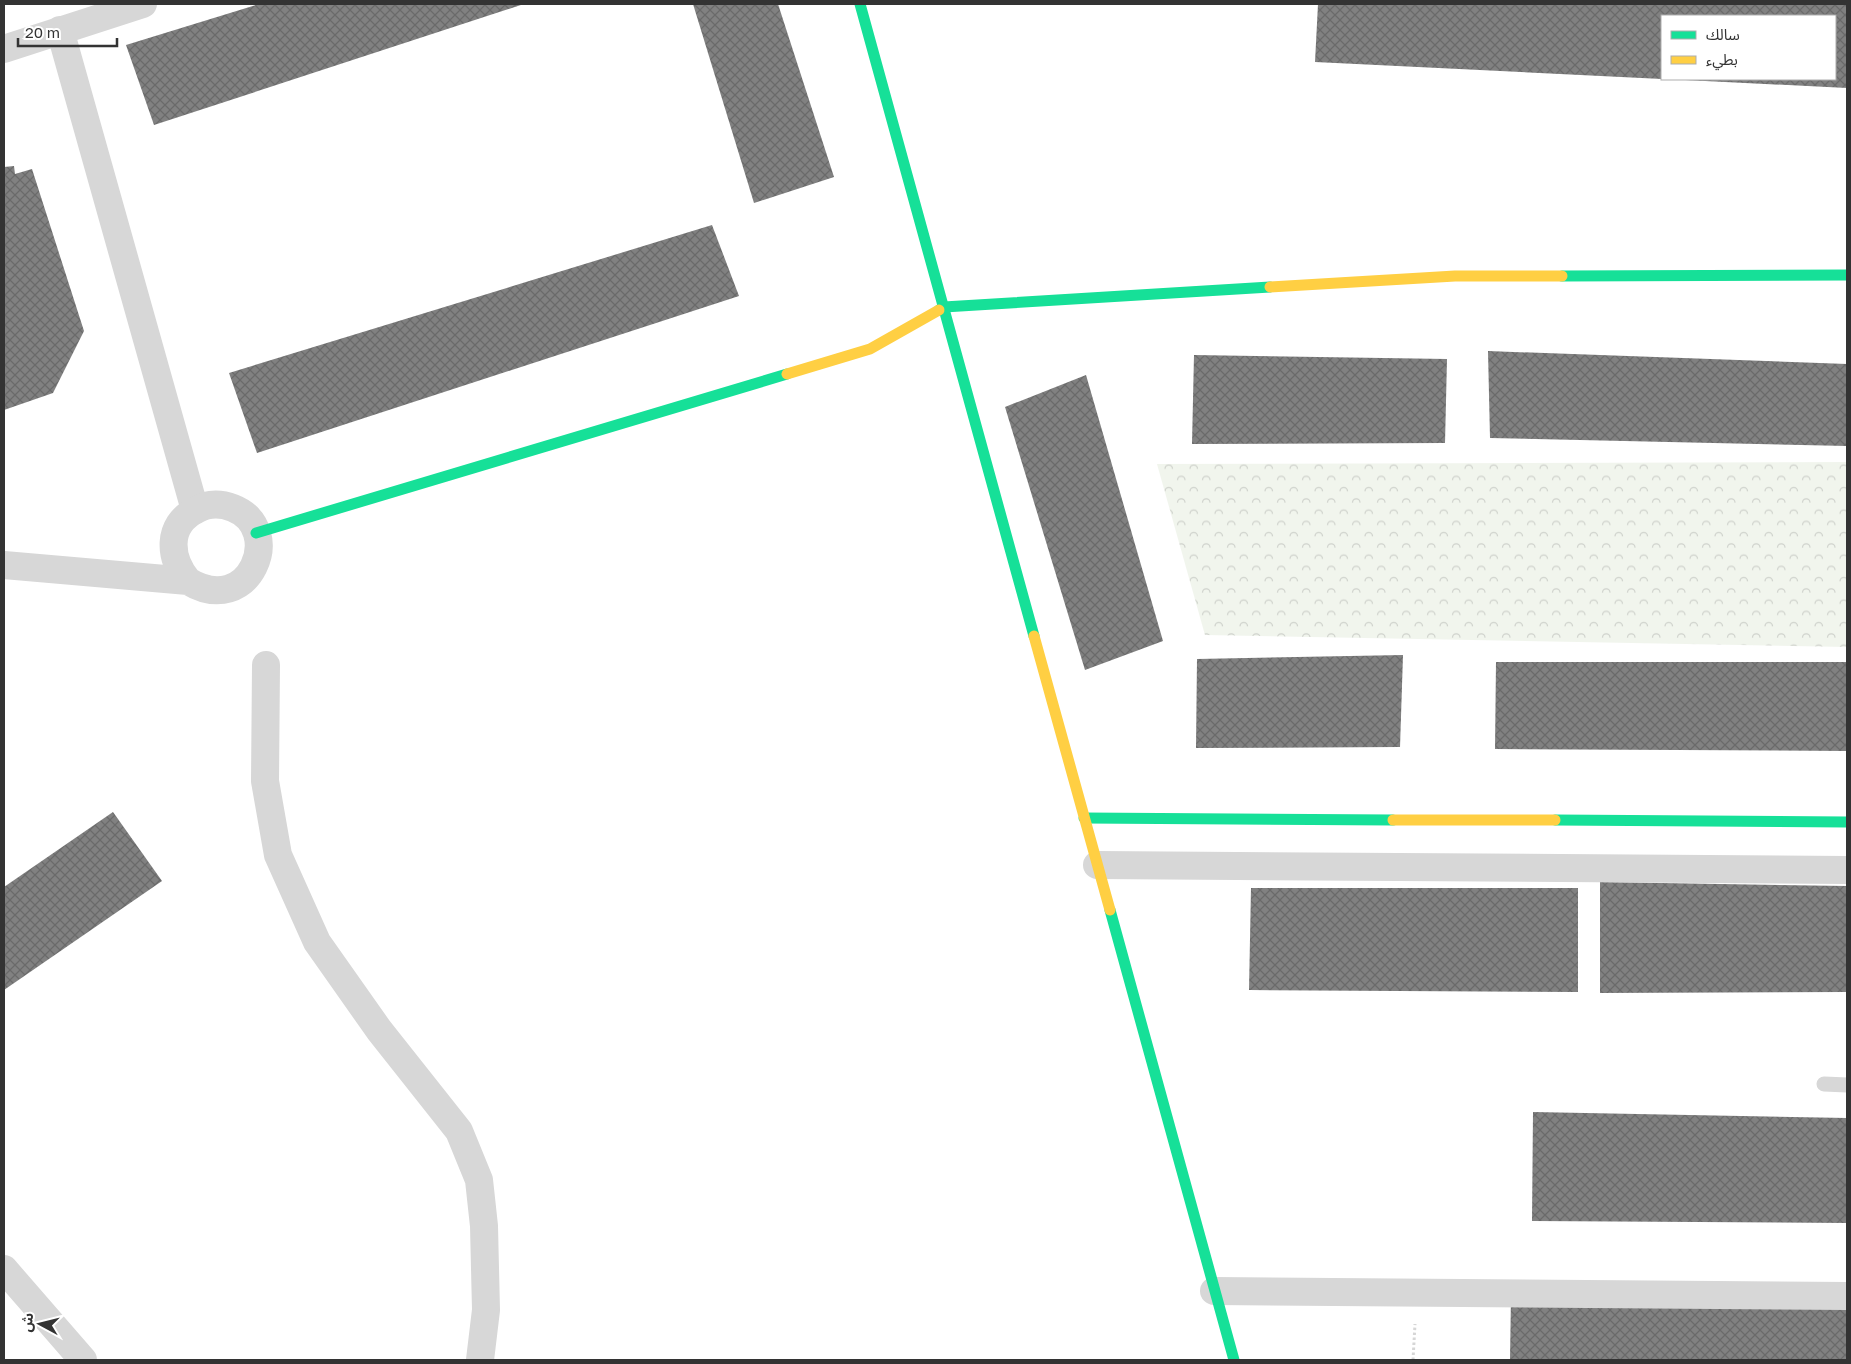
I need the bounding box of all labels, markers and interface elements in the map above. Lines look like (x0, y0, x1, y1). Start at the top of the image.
scale bar (18, 15, 116, 47)
legend (1661, 15, 1836, 80)
text: 20 m (25, 23, 60, 41)
text: سالك (1706, 25, 1740, 43)
text: بطيء (1706, 50, 1738, 71)
north arrow (15, 1299, 65, 1349)
text: ش (17, 1312, 36, 1333)

